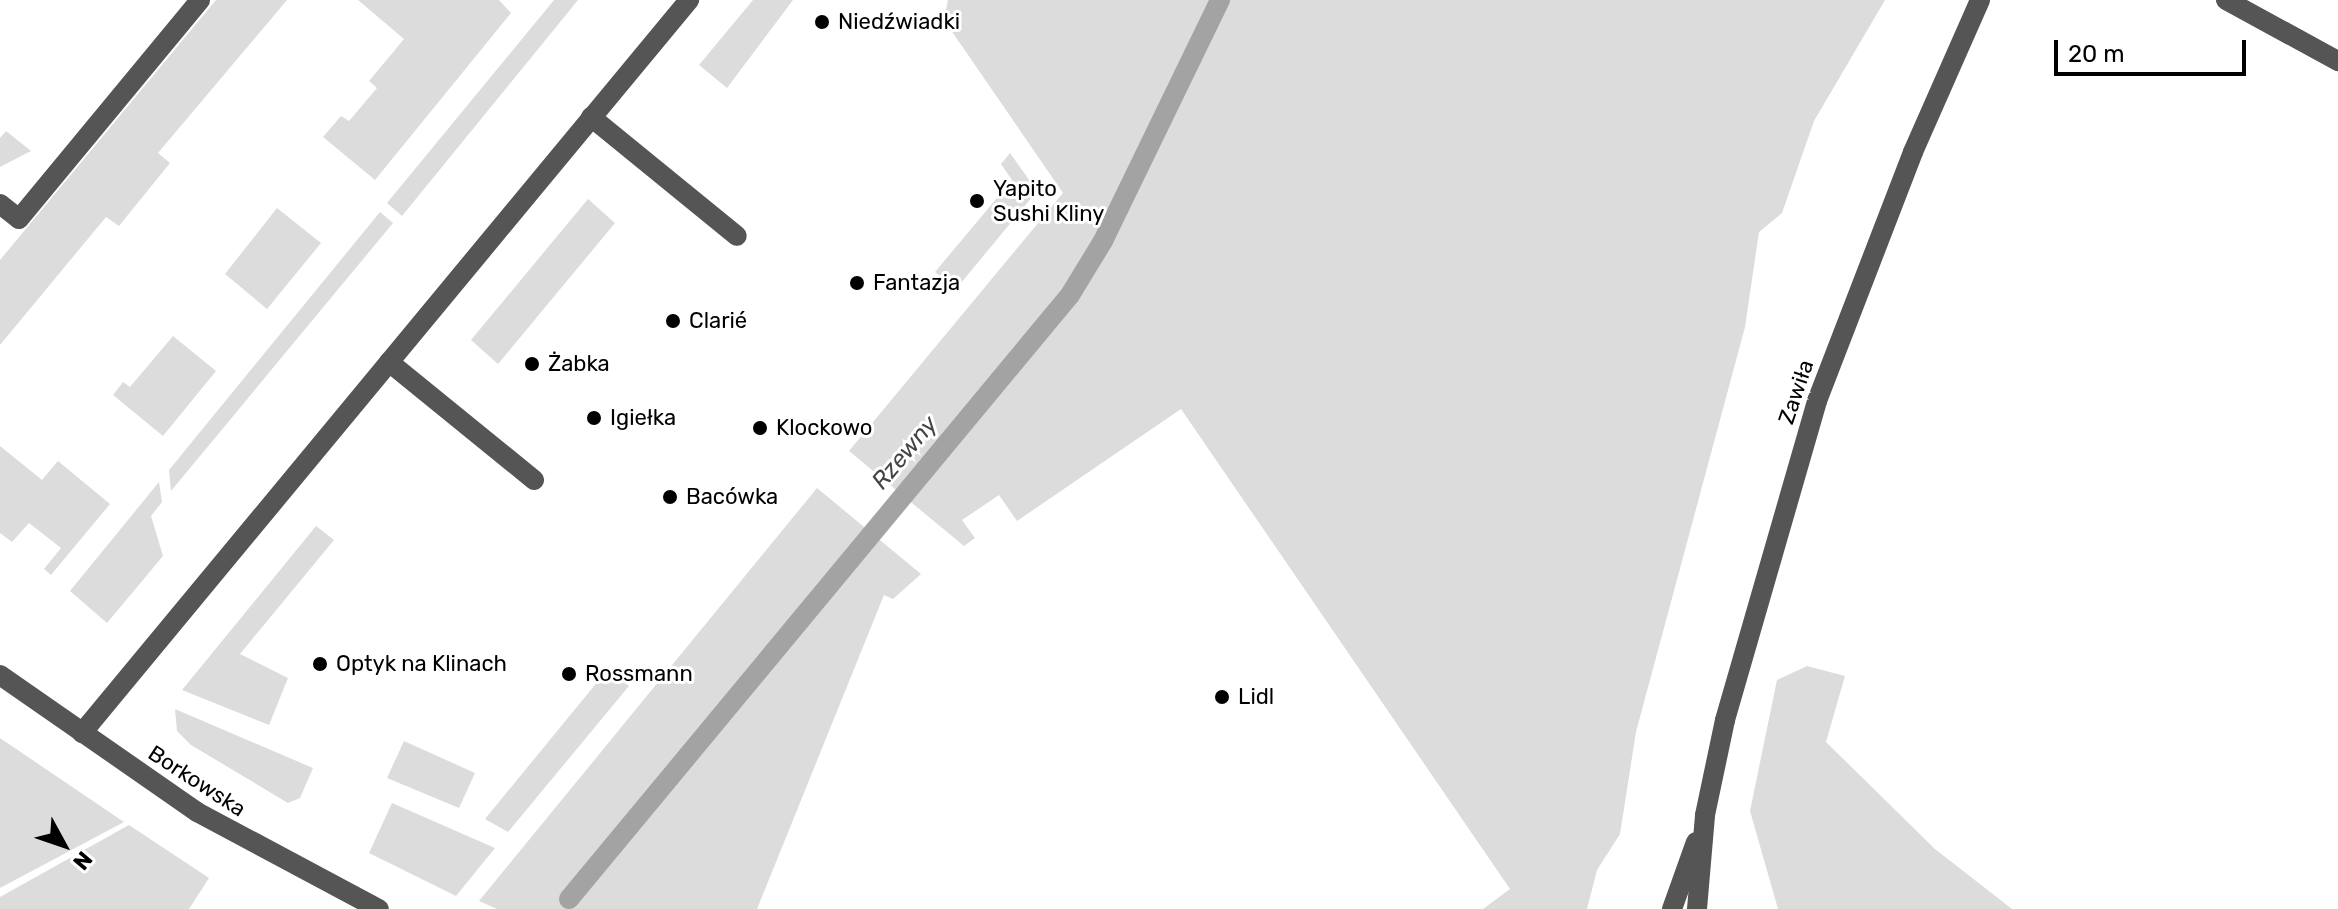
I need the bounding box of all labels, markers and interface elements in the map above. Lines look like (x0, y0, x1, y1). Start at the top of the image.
place label: Niedźwiadki (838, 9, 960, 35)
marker: Niedźwiadki (813, 13, 831, 31)
scale bar (2058, 24, 2250, 74)
text: 20 m (2068, 40, 2125, 68)
place label: Yapito Sushi Kliny (993, 175, 1104, 226)
marker: Yapito Sushi Kliny (968, 192, 986, 210)
place label: Fantazja (873, 270, 960, 296)
marker: Fantazja (848, 274, 866, 292)
place label: Clarié (689, 308, 747, 334)
marker: Clarié (664, 312, 682, 330)
place label: Żabka (548, 351, 610, 377)
marker: Żabka (523, 355, 541, 373)
street label: Zawiła (1773, 356, 1819, 428)
place label: Igiełka (610, 405, 676, 431)
marker: Igiełka (585, 409, 603, 427)
water label: Rzewny (866, 410, 944, 496)
place label: Klockowo (776, 415, 872, 441)
marker: Klockowo (751, 419, 769, 437)
place label: Bacówka (686, 484, 778, 510)
marker: Bacówka (661, 488, 679, 506)
place label: Optyk na Klinach (336, 651, 507, 677)
marker: Optyk na Klinach (311, 655, 329, 673)
place label: Rossmann (585, 661, 693, 687)
marker: Rossmann (560, 665, 578, 683)
place label: Lidl (1238, 684, 1274, 710)
marker: Lidl (1213, 688, 1231, 706)
street label: Borkowska (143, 740, 251, 822)
north arrow (24, 805, 104, 885)
text: N (67, 846, 98, 875)

